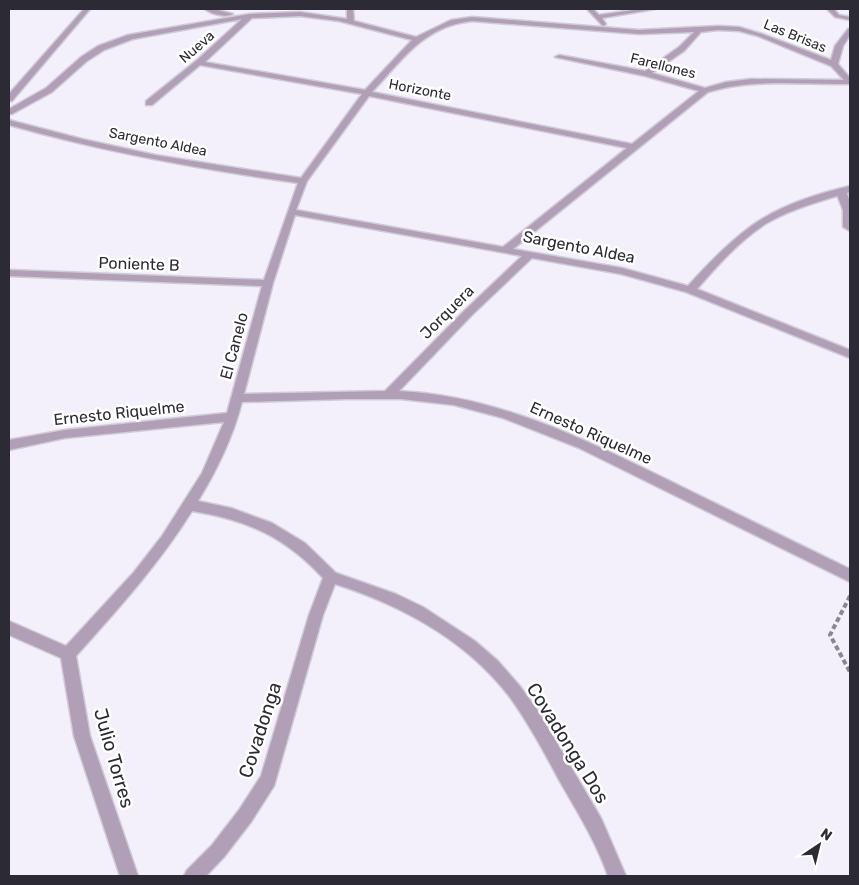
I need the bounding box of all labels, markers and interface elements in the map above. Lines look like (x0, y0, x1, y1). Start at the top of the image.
street label: Las Brisas (761, 16, 829, 56)
street label: Nueva (176, 27, 218, 67)
street label: Farellones (629, 50, 697, 82)
street label: Horizonte (387, 76, 453, 104)
street label: Sargento Aldea (108, 124, 208, 160)
street label: Sargento Aldea (521, 227, 637, 267)
street label: Poniente B (98, 253, 180, 275)
street label: Jorquera (416, 281, 478, 343)
street label: El Canelo (216, 310, 252, 382)
street label: Ernesto Riquelme (53, 397, 185, 429)
street label: Ernesto Riquelme (527, 398, 655, 468)
street label: Covadonga Dos (522, 678, 614, 808)
street label: Covadonga (234, 679, 286, 781)
street label: Julio Torres (89, 706, 139, 810)
north arrow (794, 820, 844, 870)
text: N (817, 825, 835, 845)

